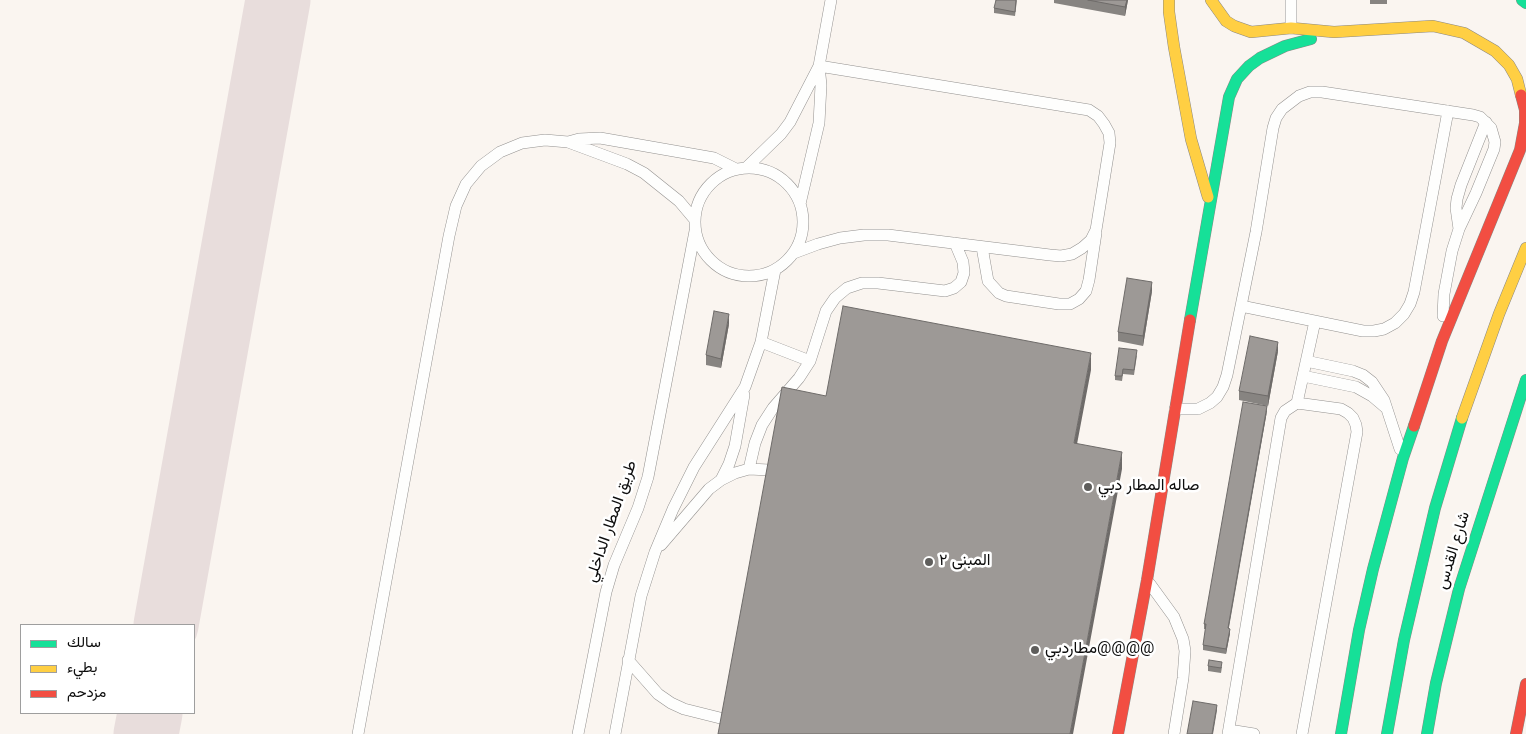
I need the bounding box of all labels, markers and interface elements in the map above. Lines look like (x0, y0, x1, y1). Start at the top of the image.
street label: طريق المطار الداخلي (583, 459, 643, 585)
place label: صاله المطار دبي (1098, 477, 1199, 497)
marker: صاله المطار دبي (1082, 481, 1094, 493)
street label: شارع القدس (1434, 510, 1476, 592)
place label: المبنى ٢ (939, 552, 990, 572)
marker: المبنى ٢ (923, 556, 935, 568)
legend (20, 624, 195, 714)
text: سالك (67, 632, 101, 655)
place label: مطاردبي@@@@ (1045, 640, 1154, 660)
marker: مطاردبي@@@@ (1029, 644, 1041, 656)
text: بطيء (67, 657, 97, 680)
text: مزدحم (67, 682, 106, 705)

